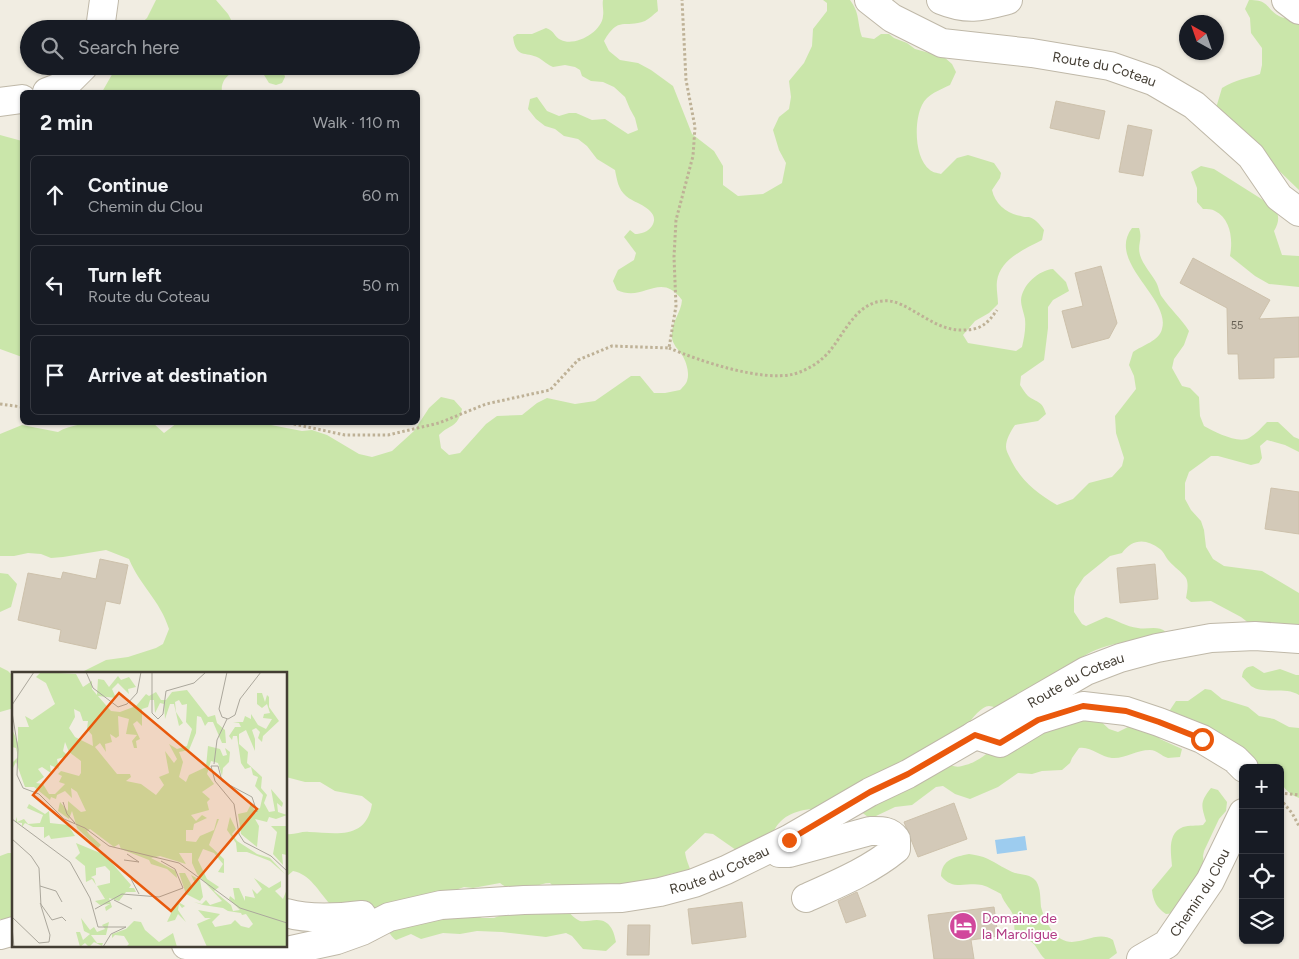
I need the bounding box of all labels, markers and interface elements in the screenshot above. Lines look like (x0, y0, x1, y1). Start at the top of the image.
north arrow (1179, 15, 1224, 60)
search box (20, 20, 420, 75)
icon: search (38, 34, 66, 62)
text: Search here (78, 36, 180, 59)
street label: Route du Coteau (1051, 48, 1159, 90)
text: 2 min (40, 110, 93, 135)
text: Walk · 110 m (313, 113, 400, 132)
text: Continue (88, 174, 168, 197)
icon: ahead (41, 181, 69, 209)
text: 60 m (362, 186, 399, 205)
text: Chemin du Clou (88, 197, 203, 216)
text: Turn left (88, 264, 162, 287)
icon: left (41, 271, 69, 299)
text: 50 m (362, 276, 399, 295)
text: Route du Coteau (88, 287, 210, 306)
house number: 55 (1231, 319, 1243, 332)
icon: arrive (41, 361, 69, 389)
text: Arrive at destination (88, 364, 267, 387)
street label: Route du Coteau (1024, 649, 1126, 712)
inset map (12, 672, 288, 946)
route start (1191, 728, 1214, 751)
map controls (1239, 764, 1284, 944)
button: + (1239, 764, 1284, 809)
button: − (1239, 809, 1284, 854)
route end (778, 829, 801, 852)
street label: Route du Coteau (667, 842, 772, 898)
street label: Chemin du Clou (1166, 846, 1233, 940)
button: locate (1239, 854, 1284, 899)
button: layers (1239, 899, 1284, 944)
place label: Domaine de la Maroligue (982, 910, 1058, 943)
hotel icon: Domaine de la Maroligue (948, 911, 978, 941)

